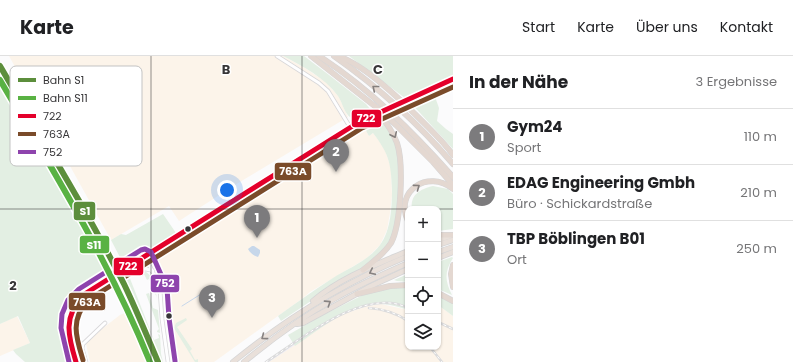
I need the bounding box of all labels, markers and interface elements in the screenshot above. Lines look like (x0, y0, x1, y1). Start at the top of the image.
text: Karte (20, 14, 74, 41)
text: Start (522, 17, 555, 37)
text: Karte (577, 17, 614, 37)
text: Über uns (636, 17, 698, 37)
text: Kontakt (720, 17, 773, 37)
text: B (222, 60, 231, 79)
text: C (373, 60, 383, 79)
legend (10, 66, 142, 166)
text: In der Nähe (469, 70, 568, 94)
text: Bahn S1 (43, 72, 84, 88)
text: 3 Ergebnisse (696, 72, 777, 91)
one-way arrow (373, 85, 380, 92)
text: Bahn S11 (43, 90, 88, 106)
text: 722 (43, 108, 62, 124)
line badge: 722 (351, 109, 382, 128)
text: 722 (357, 110, 375, 126)
text: Gym24 (507, 116, 563, 137)
text: 763A (43, 126, 70, 142)
text: 1 (480, 127, 484, 146)
text: 110 m (744, 127, 777, 146)
one-way arrow (389, 131, 397, 139)
text: Sport (507, 138, 541, 157)
pin: 2 (323, 139, 349, 172)
text: 752 (43, 144, 62, 160)
line badge: 763A (274, 162, 312, 181)
text: 763A (279, 163, 307, 179)
text: EDAG Engineering Gmbh (507, 172, 695, 193)
your location (217, 180, 237, 200)
text: 2 (478, 183, 486, 202)
text: 210 m (740, 183, 777, 202)
one-way arrow (412, 185, 419, 192)
text: Büro · Schickardstraße (507, 194, 652, 213)
line badge: S1 (73, 201, 96, 221)
text: S1 (80, 203, 90, 219)
pin: 1 (244, 205, 270, 238)
map controls (405, 206, 441, 350)
button: + (405, 206, 441, 242)
unlabelled marker (183, 224, 193, 234)
text: TBP Böblingen B01 (507, 228, 645, 249)
line badge: S11 (79, 235, 110, 254)
text: S11 (86, 237, 102, 253)
text: 3 (478, 239, 486, 258)
text: 250 m (736, 239, 777, 258)
button: − (405, 242, 441, 278)
text: Ort (507, 250, 527, 269)
line badge: 722 (113, 257, 144, 276)
text: 722 (119, 258, 137, 274)
one-way arrow (369, 267, 377, 275)
line badge: 752 (150, 274, 180, 293)
text: 752 (155, 275, 175, 291)
text: 2 (9, 276, 17, 295)
button: locate (405, 278, 441, 314)
pin: 3 (199, 285, 225, 318)
line badge: 763A (68, 292, 106, 311)
text: 763A (73, 294, 101, 310)
one-way arrow (324, 300, 331, 307)
unlabelled marker (164, 311, 174, 321)
button: layers (405, 314, 441, 350)
one-way arrow (262, 333, 269, 340)

